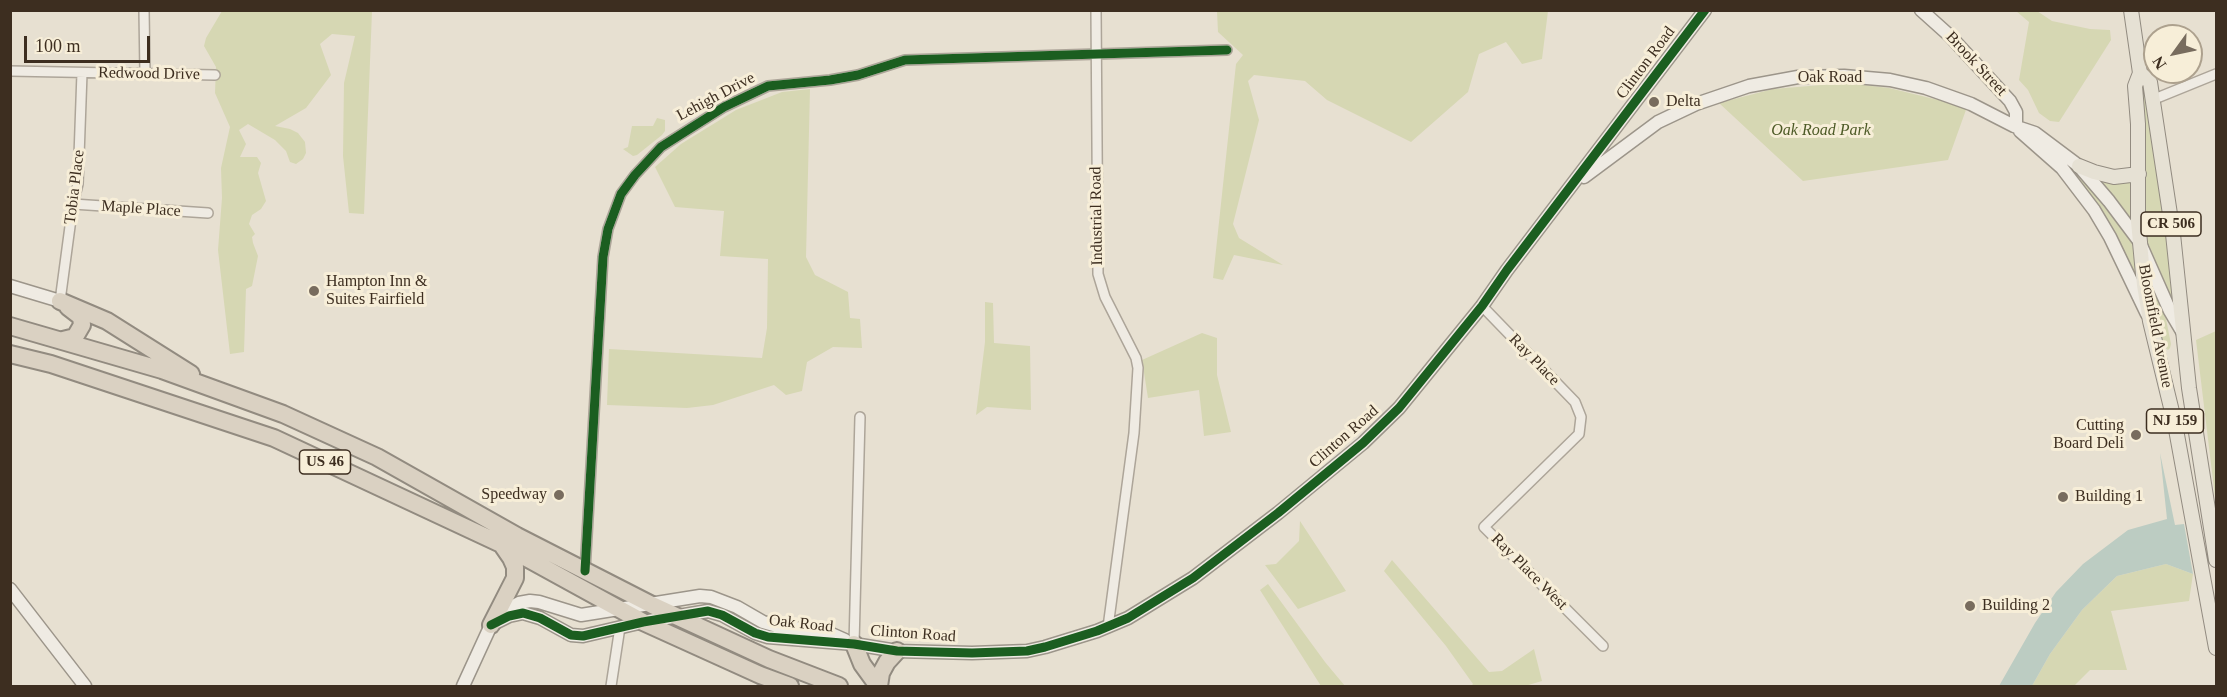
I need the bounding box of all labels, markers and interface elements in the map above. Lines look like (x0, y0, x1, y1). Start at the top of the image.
street label: Clinton Road (1613, 23, 1679, 103)
scale bar (27, 24, 153, 62)
north arrow (2143, 24, 2203, 84)
street label: Brook Street (1941, 28, 2011, 100)
text: 100 m (35, 36, 81, 56)
text: N (2149, 54, 2169, 72)
street label: Redwood Drive (98, 64, 200, 84)
street label: Lehigh Drive (674, 68, 758, 126)
street label: Oak Road (1798, 68, 1862, 88)
place label: Delta (1666, 92, 1701, 112)
marker: Delta (1647, 95, 1661, 109)
park label: Oak Road Park (1771, 121, 1871, 141)
street label: Tobia Place (61, 149, 89, 225)
street label: Industrial Road (1087, 166, 1107, 266)
street label: Maple Place (101, 197, 181, 221)
road number: CR 506 (2141, 212, 2201, 236)
street label: Bloomfield Avenue (2134, 263, 2176, 389)
place label: Hampton Inn & Suites Fairfield (326, 272, 427, 310)
marker: Hampton Inn & Suites Fairfield (307, 284, 321, 298)
street label: Ray Place (1505, 330, 1563, 390)
street label: Clinton Road (1305, 402, 1383, 472)
road number: NJ 159 (2146, 409, 2204, 433)
place label: Cutting Board Deli (2053, 416, 2124, 454)
marker: Cutting Board Deli (2129, 428, 2143, 442)
road number: US 46 (300, 450, 350, 474)
place label: Speedway (481, 485, 547, 505)
place label: Building 1 (2075, 487, 2143, 507)
marker: Speedway (552, 488, 566, 502)
marker: Building 1 (2056, 490, 2070, 504)
street label: Ray Place West (1487, 530, 1571, 614)
place label: Building 2 (1982, 596, 2050, 616)
marker: Building 2 (1963, 599, 1977, 613)
street label: Oak Road (768, 611, 834, 637)
street label: Clinton Road (870, 621, 956, 647)

